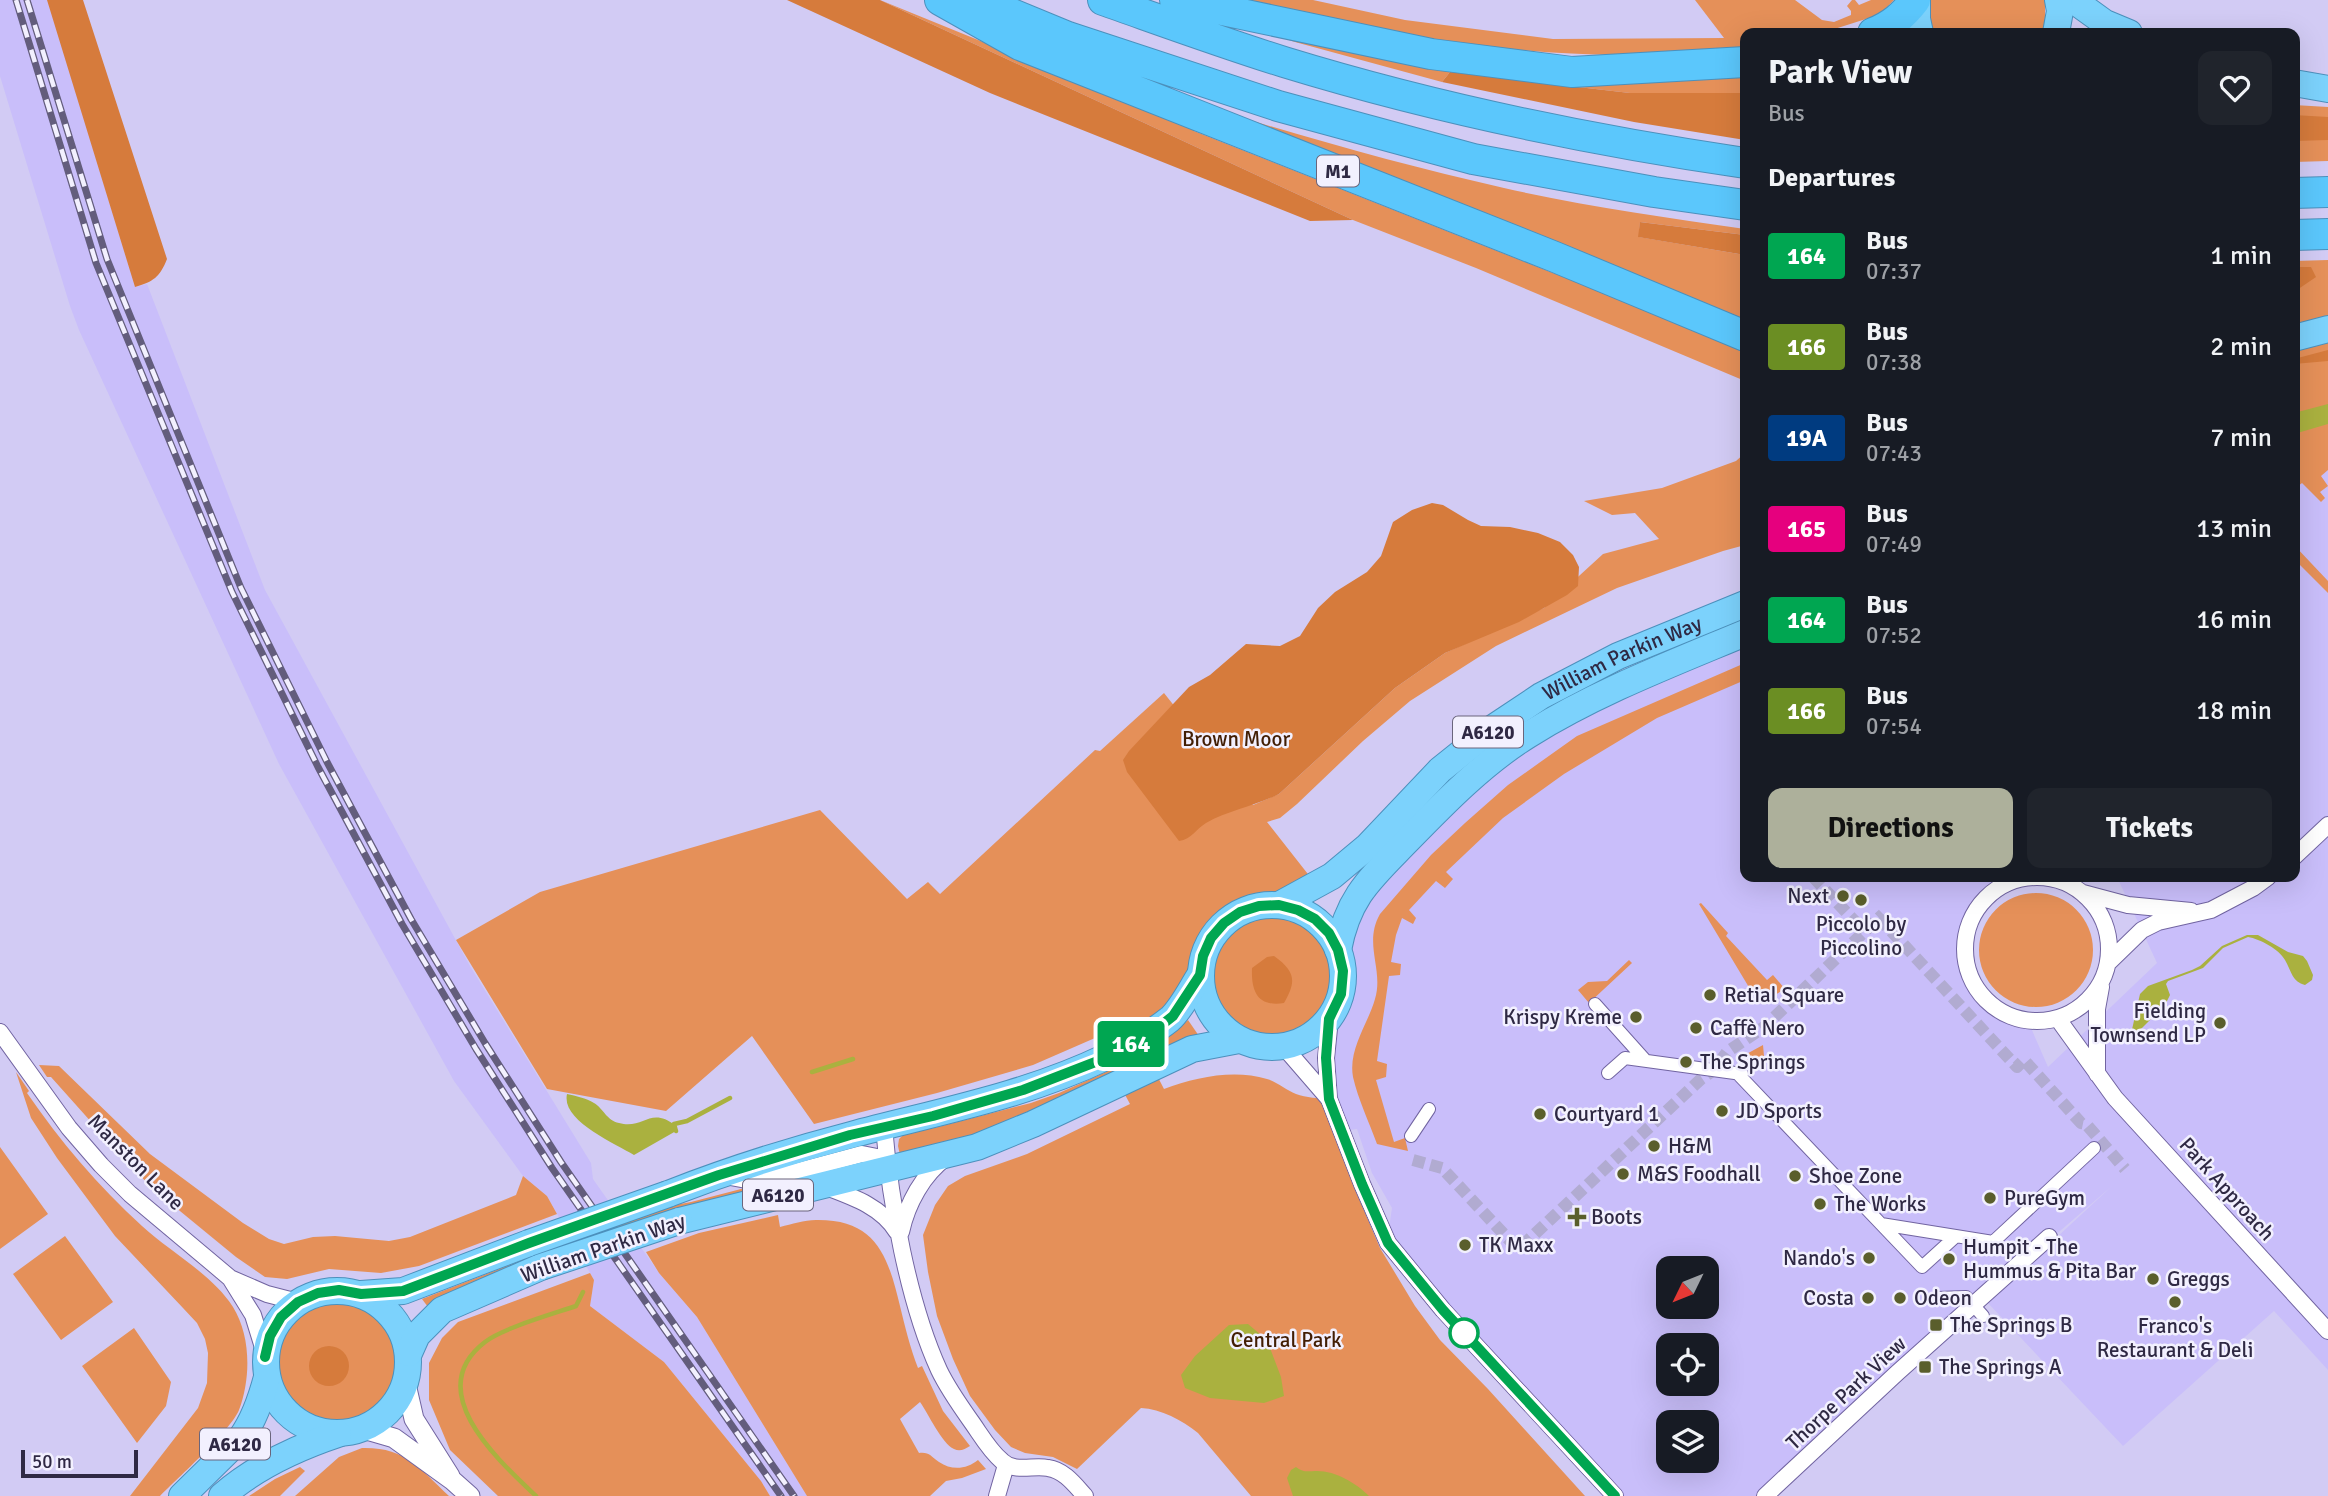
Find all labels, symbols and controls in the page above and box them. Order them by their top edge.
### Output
button: heart [2198,51,2272,125]
text: Park View [1768,52,1912,93]
text: Bus [1768,99,1805,128]
road number: M1 [1317,155,1359,186]
text: Departures [1768,162,1895,194]
text: Bus [1866,225,1908,257]
text: 1 min [2210,240,2272,272]
text: 164 [1787,241,1826,271]
text: 07:37 [1866,257,1922,286]
text: Bus [1866,316,1908,348]
text: 2 min [2210,331,2272,363]
text: 166 [1787,332,1826,362]
text: 07:38 [1866,348,1922,377]
text: Bus [1866,407,1908,439]
text: 7 min [2210,422,2272,454]
text: 19A [1786,423,1827,453]
text: 07:43 [1866,439,1922,468]
text: Bus [1866,498,1908,530]
text: 13 min [2196,513,2272,545]
text: 165 [1787,514,1826,544]
text: 07:49 [1866,530,1922,559]
text: Bus [1866,589,1908,621]
text: 16 min [2196,604,2272,636]
text: 164 [1787,605,1826,635]
street label: William Parkin Way [1538,610,1706,706]
text: 07:52 [1866,621,1922,650]
text: Bus [1866,680,1908,712]
text: 18 min [2196,695,2272,727]
text: 166 [1787,696,1826,726]
text: 07:54 [1866,712,1922,741]
road number: A6120 [1453,716,1523,748]
park label: Brown Moor [1182,726,1290,752]
button: Directions [1768,788,2013,868]
button: Tickets [2027,788,2272,868]
place label: Next [1787,883,1829,909]
marker: Next [1835,888,1851,904]
marker: Piccolo by Piccolino [1853,892,1869,908]
place label: Piccolo by Piccolino [1816,911,1906,961]
place label: Retial Square [1724,982,1844,1008]
marker: Retial Square [1702,987,1718,1003]
place label: Fielding Townsend LP [2091,998,2206,1048]
place label: Krispy Kreme [1503,1004,1622,1030]
marker: Krispy Kreme [1628,1009,1644,1025]
place label: Caffè Nero [1710,1015,1805,1041]
marker: Fielding Townsend LP [2212,1015,2228,1031]
marker: Caffè Nero [1688,1020,1704,1036]
line badge: 164 [1091,1021,1171,1067]
text: 164 [1112,1029,1150,1059]
place label: The Springs [1700,1049,1805,1075]
marker: The Springs [1678,1054,1694,1070]
place label: JD Sports [1736,1098,1822,1124]
place label: Courtyard 1 [1554,1101,1659,1127]
marker: JD Sports [1714,1103,1730,1119]
marker: Courtyard 1 [1532,1106,1548,1122]
street label: Manston Lane [82,1108,190,1216]
street label: Park Approach [2174,1132,2280,1246]
place label: H&M [1668,1133,1712,1159]
marker: H&M [1646,1138,1662,1154]
place label: M&S Foodhall [1637,1161,1761,1187]
place label: Shoe Zone [1809,1163,1902,1189]
marker: M&S Foodhall [1615,1166,1631,1182]
marker: Shoe Zone [1787,1168,1803,1184]
road number: A6120 [743,1180,813,1210]
place label: PureGym [2004,1185,2085,1211]
marker: PureGym [1982,1190,1998,1206]
place label: The Works [1834,1191,1926,1217]
marker: The Works [1812,1196,1828,1212]
place label: Boots [1591,1204,1642,1230]
street label: William Parkin Way [517,1208,689,1288]
marker: Boots [1569,1209,1585,1225]
place label: TK Maxx [1479,1232,1554,1258]
place label: Humpit - The Hummus & Pita Bar [1963,1234,2137,1284]
marker: TK Maxx [1457,1237,1473,1253]
place label: Nando's [1783,1245,1855,1271]
marker: Nando's [1861,1250,1877,1266]
marker: Humpit - The Hummus & Pita Bar [1941,1251,1957,1267]
north arrow [1656,1256,1718,1320]
map controls [1656,1256,1719,1473]
place label: Greggs [2167,1266,2230,1292]
marker: Greggs [2145,1271,2161,1287]
place label: Costa [1803,1285,1854,1311]
place label: Odeon [1914,1285,1972,1311]
marker: Costa [1860,1290,1876,1306]
marker: Odeon [1892,1290,1908,1306]
marker: Franco's Restaurant & Deli [2167,1294,2183,1310]
place label: The Springs B [1950,1312,2073,1338]
place label: Franco's Restaurant & Deli [2097,1313,2253,1363]
marker: The Springs B [1928,1317,1944,1333]
unlabelled marker [1449,1318,1479,1348]
park label: Central Park [1230,1327,1342,1353]
street label: Thorpe Park View [1781,1331,1911,1455]
button: locate [1656,1333,1719,1396]
place label: The Springs A [1939,1354,2062,1380]
marker: The Springs A [1917,1359,1933,1375]
button: layers [1656,1410,1719,1473]
road number: A6120 [200,1428,270,1460]
scale bar [21,1447,138,1479]
text: 50 m [32,1450,72,1474]

